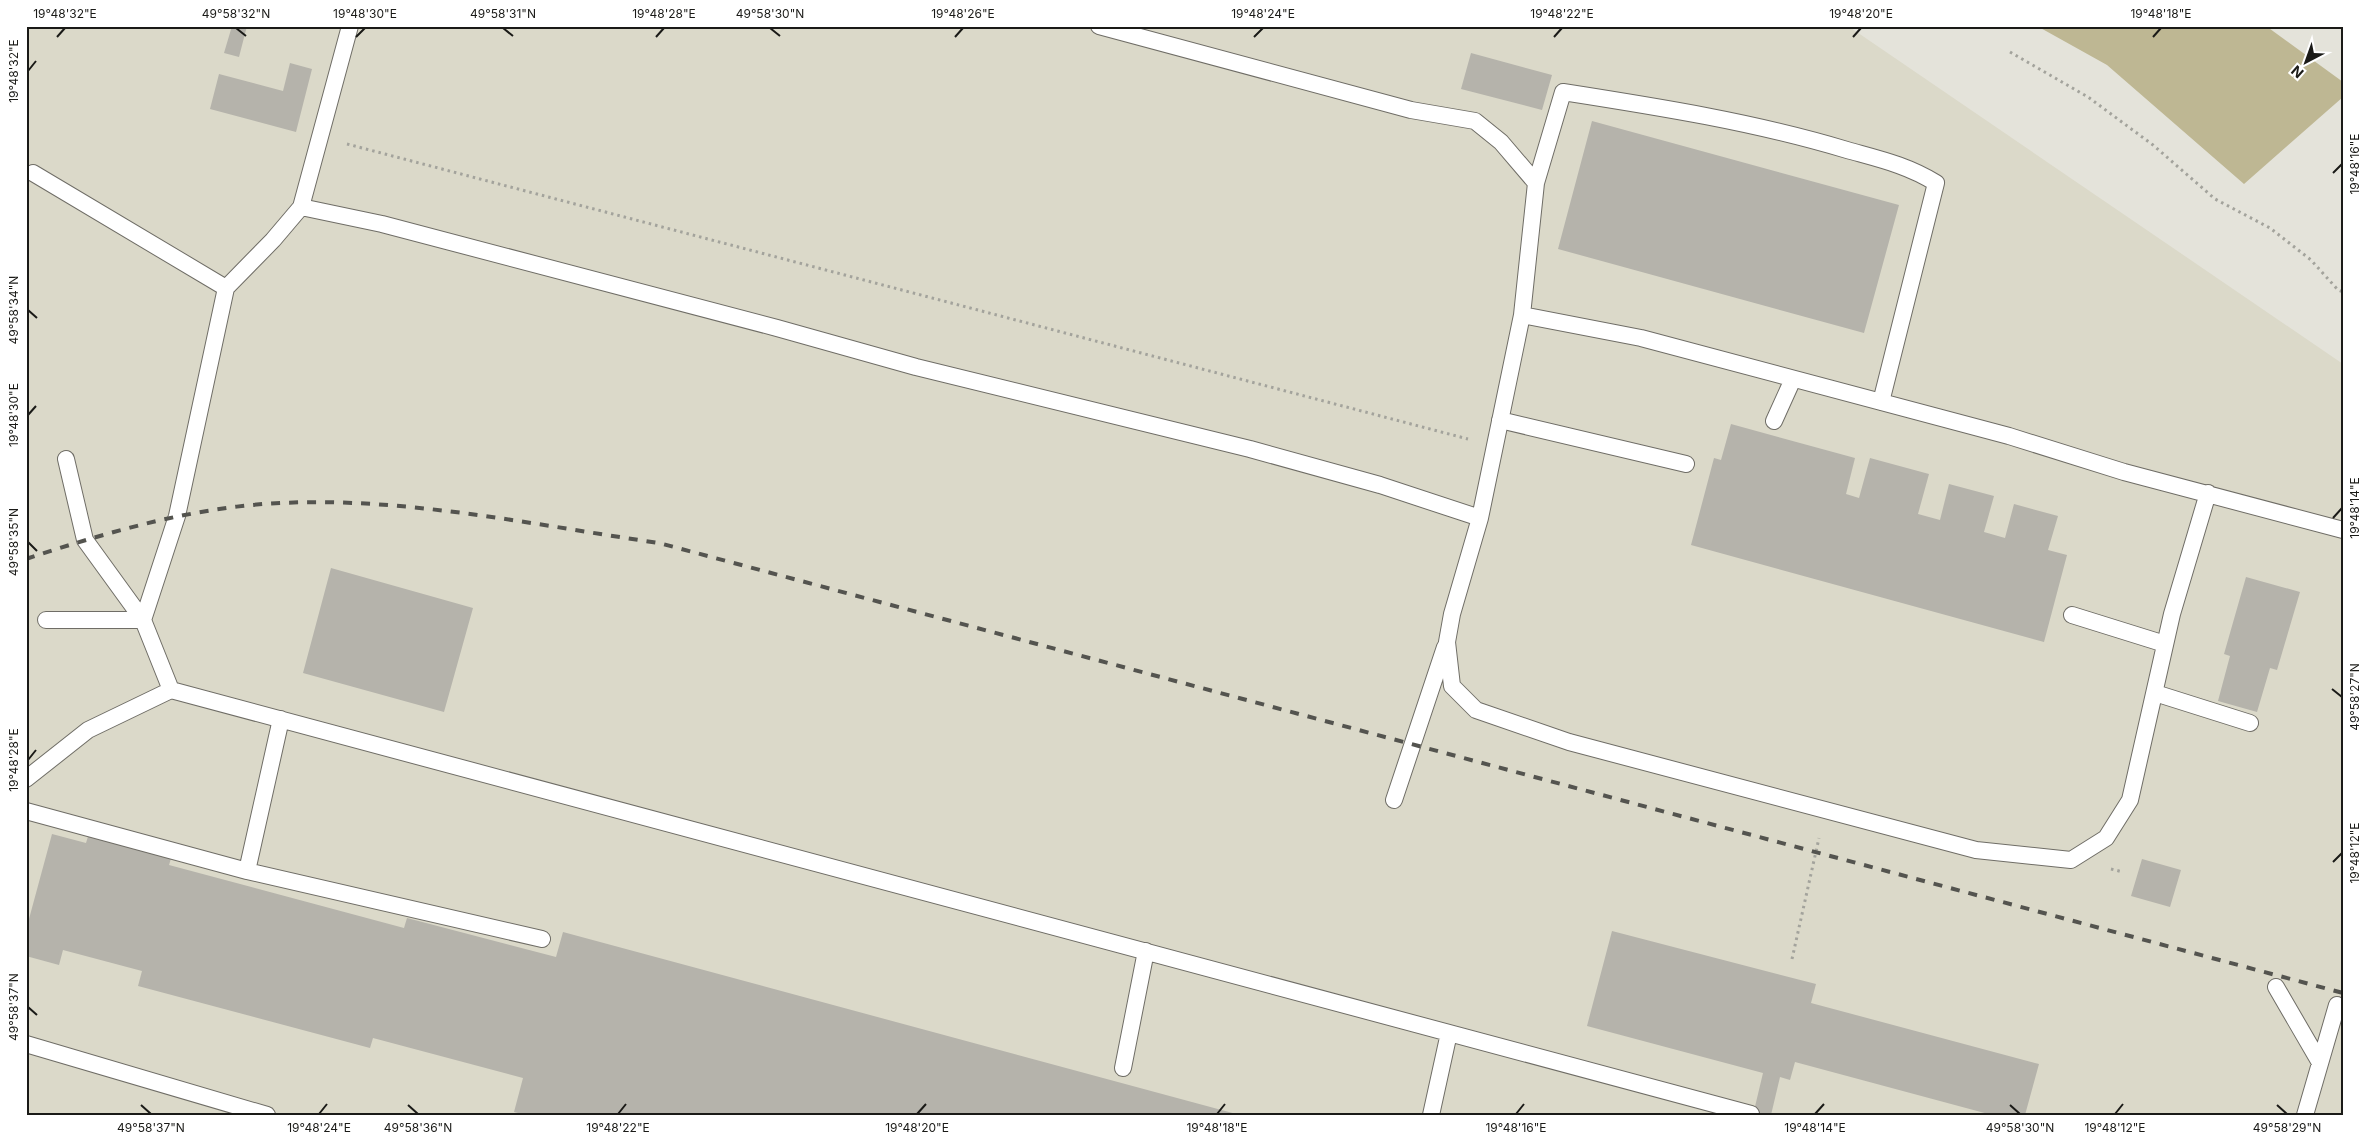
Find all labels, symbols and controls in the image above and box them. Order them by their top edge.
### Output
text: 19°48'32"E [33,6,97,21]
text: 49°58'32"N [202,6,270,21]
text: 19°48'30"E [333,6,397,21]
text: 49°58'31"N [470,6,536,21]
text: 19°48'28"E [632,6,696,21]
text: 49°58'30"N [736,6,804,21]
text: 19°48'26"E [931,6,995,21]
text: 19°48'24"E [1231,6,1295,21]
text: 19°48'22"E [1530,6,1594,21]
text: 19°48'20"E [1829,6,1893,21]
text: 19°48'18"E [2130,6,2192,21]
north arrow [2282,38,2332,88]
text: 19°48'32"E [6,39,21,103]
text: N [2288,62,2307,82]
text: 19°48'16"E [2347,133,2362,195]
text: 49°58'34"N [6,276,21,344]
text: 19°48'30"E [6,383,21,447]
text: 19°48'14"E [2347,477,2362,539]
text: 49°58'35"N [6,508,21,576]
text: 49°58'27"N [2347,663,2362,731]
text: 19°48'28"E [6,728,21,792]
text: 19°48'12"E [2347,822,2362,884]
text: 49°58'37"N [6,973,21,1041]
text: 49°58'37"N [117,1120,185,1135]
text: 19°48'24"E [287,1120,351,1135]
text: 49°58'36"N [384,1120,452,1135]
text: 19°48'22"E [586,1120,650,1135]
text: 19°48'20"E [885,1120,949,1135]
text: 19°48'18"E [1186,1120,1248,1135]
text: 19°48'16"E [1485,1120,1547,1135]
text: 19°48'14"E [1784,1120,1846,1135]
text: 49°58'30"N [1986,1120,2054,1135]
text: 19°48'12"E [2084,1120,2146,1135]
text: 49°58'29"N [2253,1120,2321,1135]

